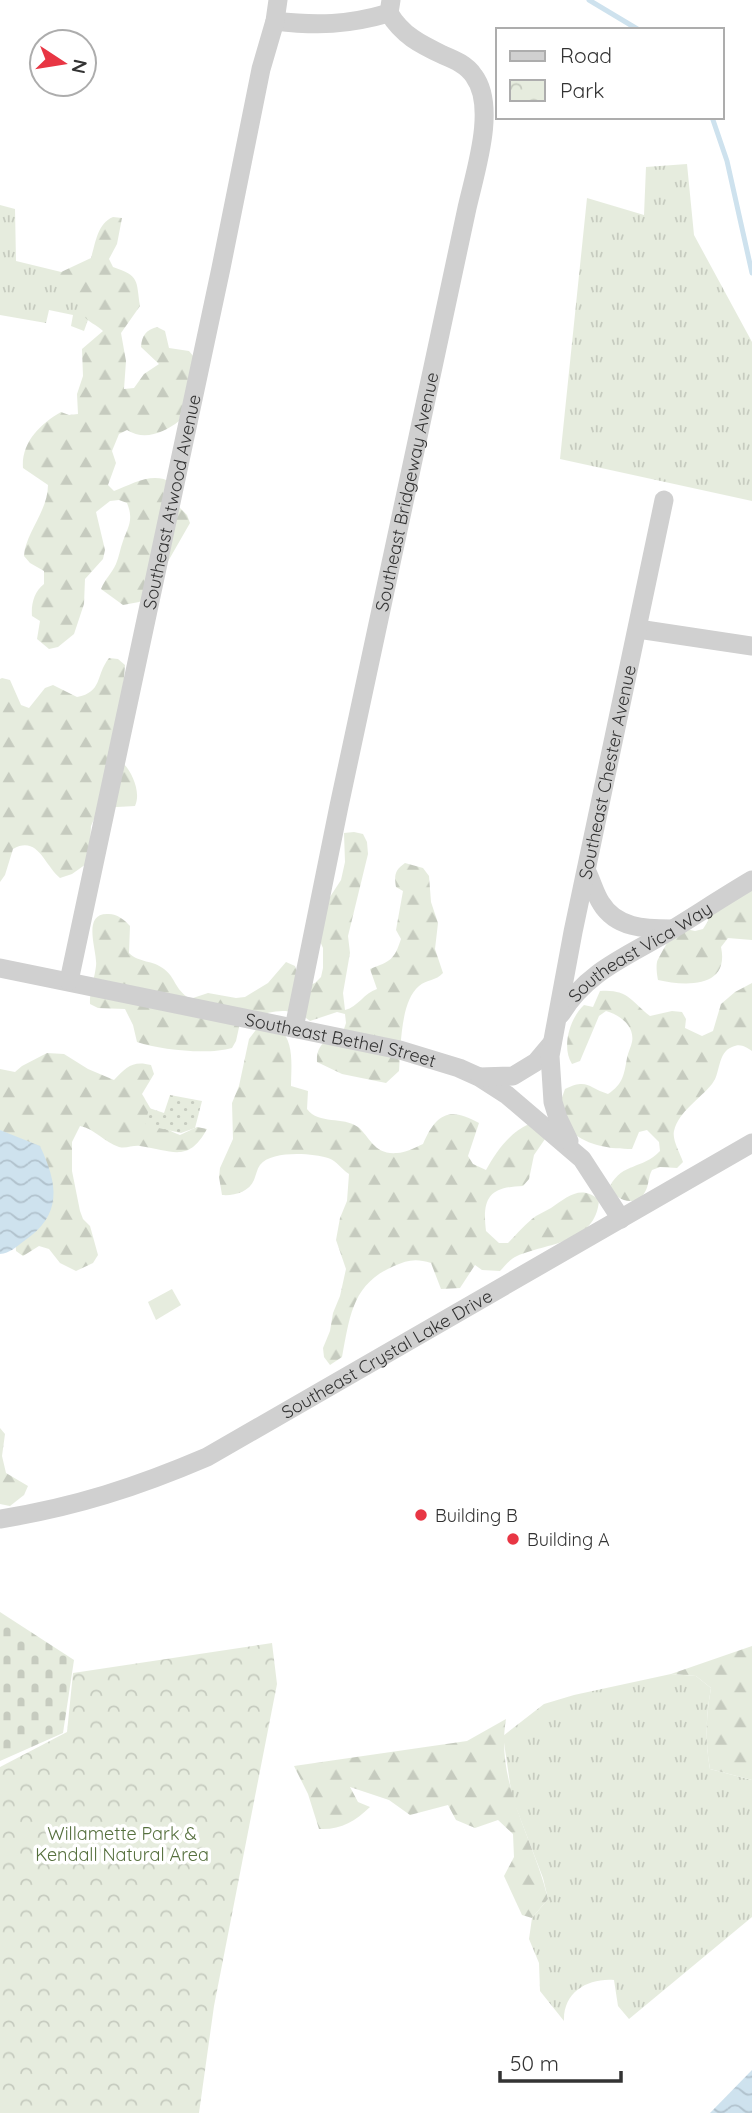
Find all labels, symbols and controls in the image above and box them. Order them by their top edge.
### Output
north arrow [28,28,98,98]
legend [496,28,724,119]
text: Road [560,42,612,68]
text: N [66,57,93,76]
text: Park [560,77,604,103]
street label: Southeast Bridgeway Avenue [370,370,443,613]
street label: Southeast Atwood Avenue [137,392,205,611]
street label: Southeast Chester Avenue [573,663,640,881]
street label: Southeast Vica Way [563,896,716,1006]
street label: Southeast Bethel Street [243,1007,439,1072]
street label: Southeast Crystal Lake Drive [277,1284,496,1423]
place label: Building B [435,1504,518,1527]
marker: Building B [413,1507,429,1523]
place label: Building A [527,1528,610,1551]
marker: Building A [505,1531,521,1547]
park label: Willamette Park & Kendall Natural Area [35,1822,209,1866]
scale bar [500,2039,621,2084]
text: 50 m [510,2050,559,2076]

